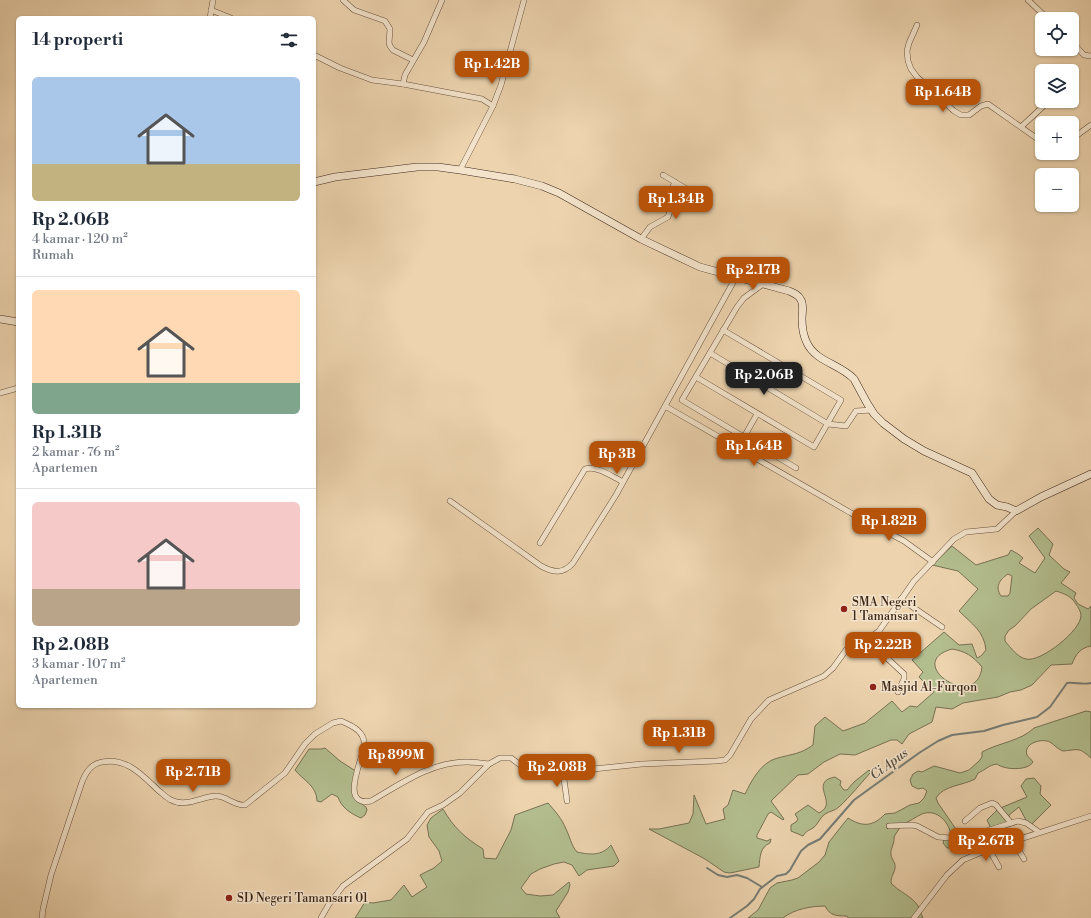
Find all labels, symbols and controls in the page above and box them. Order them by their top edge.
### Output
map controls [1035,12,1079,212]
button: locate [1035,12,1079,56]
text: 14 properti [32,29,123,51]
icon: filters [278,29,300,51]
pin: Rp 1.42B [451,51,533,85]
text: Rp 1.42B [464,56,520,72]
button: layers [1035,64,1079,108]
pin: Rp 1.64B [902,79,984,113]
text: Rp 1.64B [915,84,971,100]
icon: home [130,103,202,175]
button: + [1035,116,1079,160]
button: − [1035,168,1079,212]
pin: Rp 1.34B [635,186,717,220]
text: Rp 1.34B [648,191,704,207]
text: Rp 2.06B [32,209,109,231]
text: 4 kamar · 120 m² [32,231,128,247]
text: Rumah [32,247,74,263]
pin: Rp 2.17B [712,257,794,291]
text: Rp 2.17B [726,262,780,278]
icon: home [130,316,202,388]
pin: Rp 2.06B [723,362,805,396]
text: Rp 2.06B [734,367,794,383]
text: Rp 1.31B [32,422,102,444]
pin: Rp 1.64B [713,433,795,467]
text: Rp 1.64B [726,438,782,454]
pin: Rp 3B [589,441,645,475]
text: 2 kamar · 76 m² [32,444,120,460]
text: Rp 3B [598,446,636,462]
text: Apartemen [32,460,98,476]
pin: Rp 1.82B [848,508,930,542]
text: Rp 1.82B [861,513,917,529]
icon: home [130,528,202,600]
place label: SMA Negeri 1 Tamansari [852,595,918,624]
marker: SMA Negeri 1 Tamansari [839,604,849,614]
pin: Rp 2.22B [842,632,924,666]
text: Rp 2.08B [32,634,109,656]
text: Rp 2.22B [854,637,912,653]
text: 3 kamar · 107 m² [32,656,126,672]
text: Apartemen [32,672,98,688]
place label: Masjid Al-Furqon [881,680,977,695]
marker: Masjid Al-Furqon [868,682,878,692]
pin: Rp 1.31B [638,720,720,754]
text: Rp 1.31B [652,725,706,741]
pin: Rp 899M [359,742,433,776]
water label: Ci Apus [867,745,911,783]
text: Rp 899M [368,747,424,763]
pin: Rp 2.08B [516,754,598,788]
pin: Rp 2.71B [152,759,234,793]
text: Rp 2.08B [527,759,587,775]
text: Rp 2.71B [165,764,221,780]
pin: Rp 2.67B [945,828,1027,862]
text: Rp 2.67B [958,833,1014,849]
place label: SD Negeri Tamansari 01 [237,891,369,906]
marker: SD Negeri Tamansari 01 [224,893,234,903]

